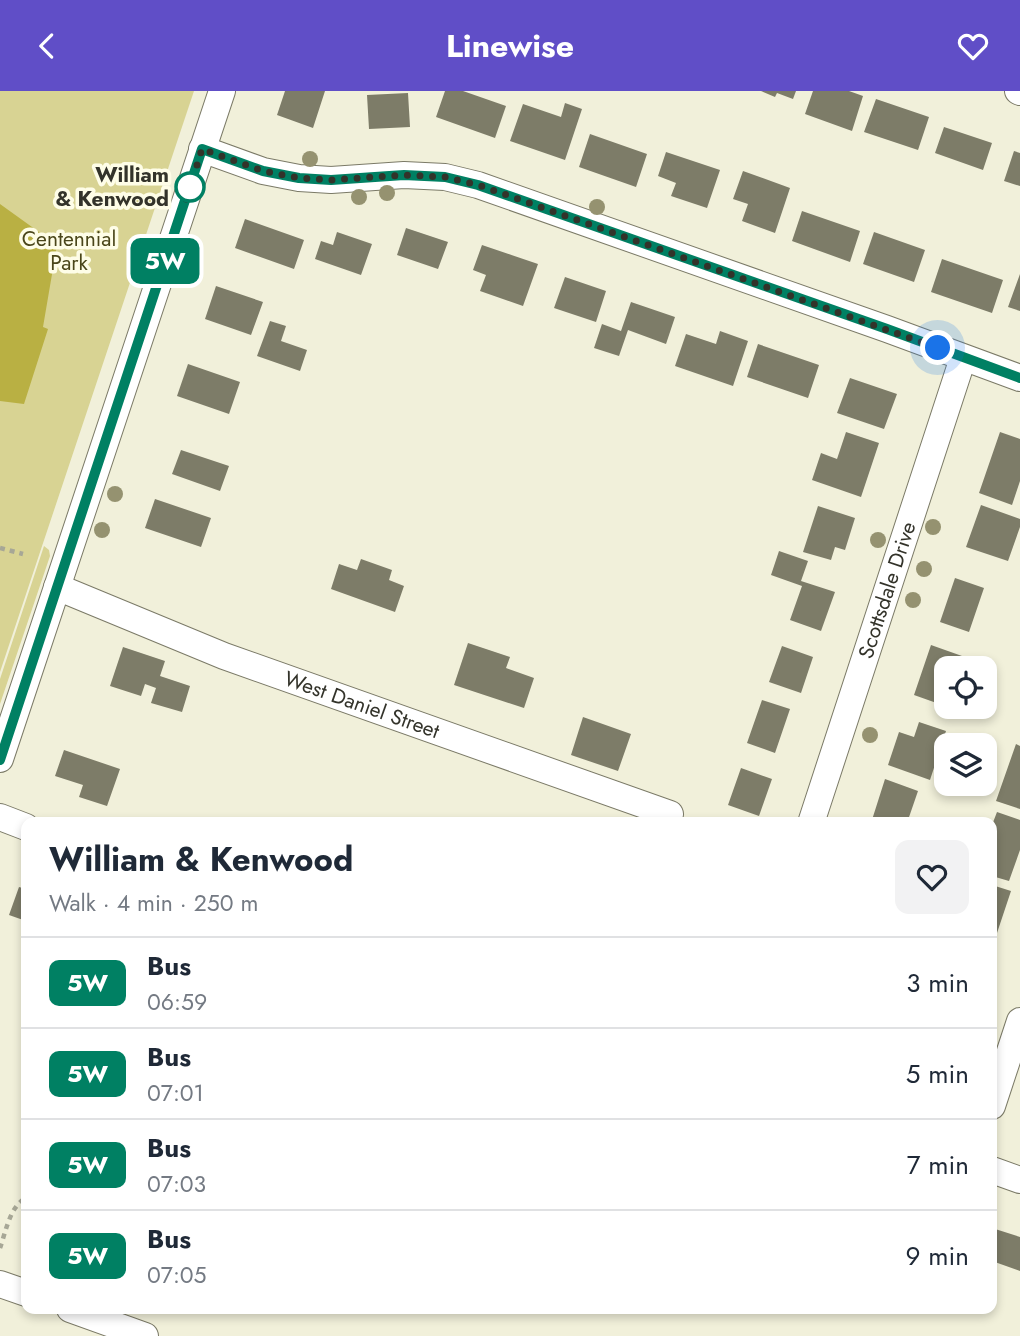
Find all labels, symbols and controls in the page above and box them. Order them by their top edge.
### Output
text: Linewise [446,23,574,69]
icon: back [28,27,66,65]
icon: heart [954,27,992,65]
place label: William & Kenwood [55,160,169,214]
marker: William & Kenwood [175,172,205,202]
park label: Centennial Park [22,224,116,278]
line badge: 5W [134,238,196,284]
text: 5W [144,243,186,278]
your location [920,330,955,365]
street label: Scottsdale Drive [851,518,924,662]
map controls [934,656,997,796]
button: locate [934,656,997,719]
street label: West Daniel Street [280,664,444,746]
button: layers [934,733,997,796]
text: William & Kenwood [49,836,353,883]
button: heart [895,840,969,914]
text: Walk · 4 min · 250 m [49,886,258,920]
text: Bus [147,947,191,985]
text: 3 min [906,964,969,1002]
text: 5W [67,965,108,1000]
text: 06:59 [147,985,207,1019]
text: Bus [147,1038,191,1076]
text: 5 min [906,1055,969,1093]
text: 5W [67,1056,108,1091]
text: 07:01 [147,1076,204,1110]
text: Bus [147,1129,191,1167]
text: 7 min [907,1146,969,1184]
text: 5W [67,1147,108,1182]
text: 07:03 [147,1167,206,1201]
text: Bus [147,1220,191,1258]
text: 9 min [906,1237,969,1275]
text: 5W [67,1238,108,1273]
text: 07:05 [147,1258,207,1292]

